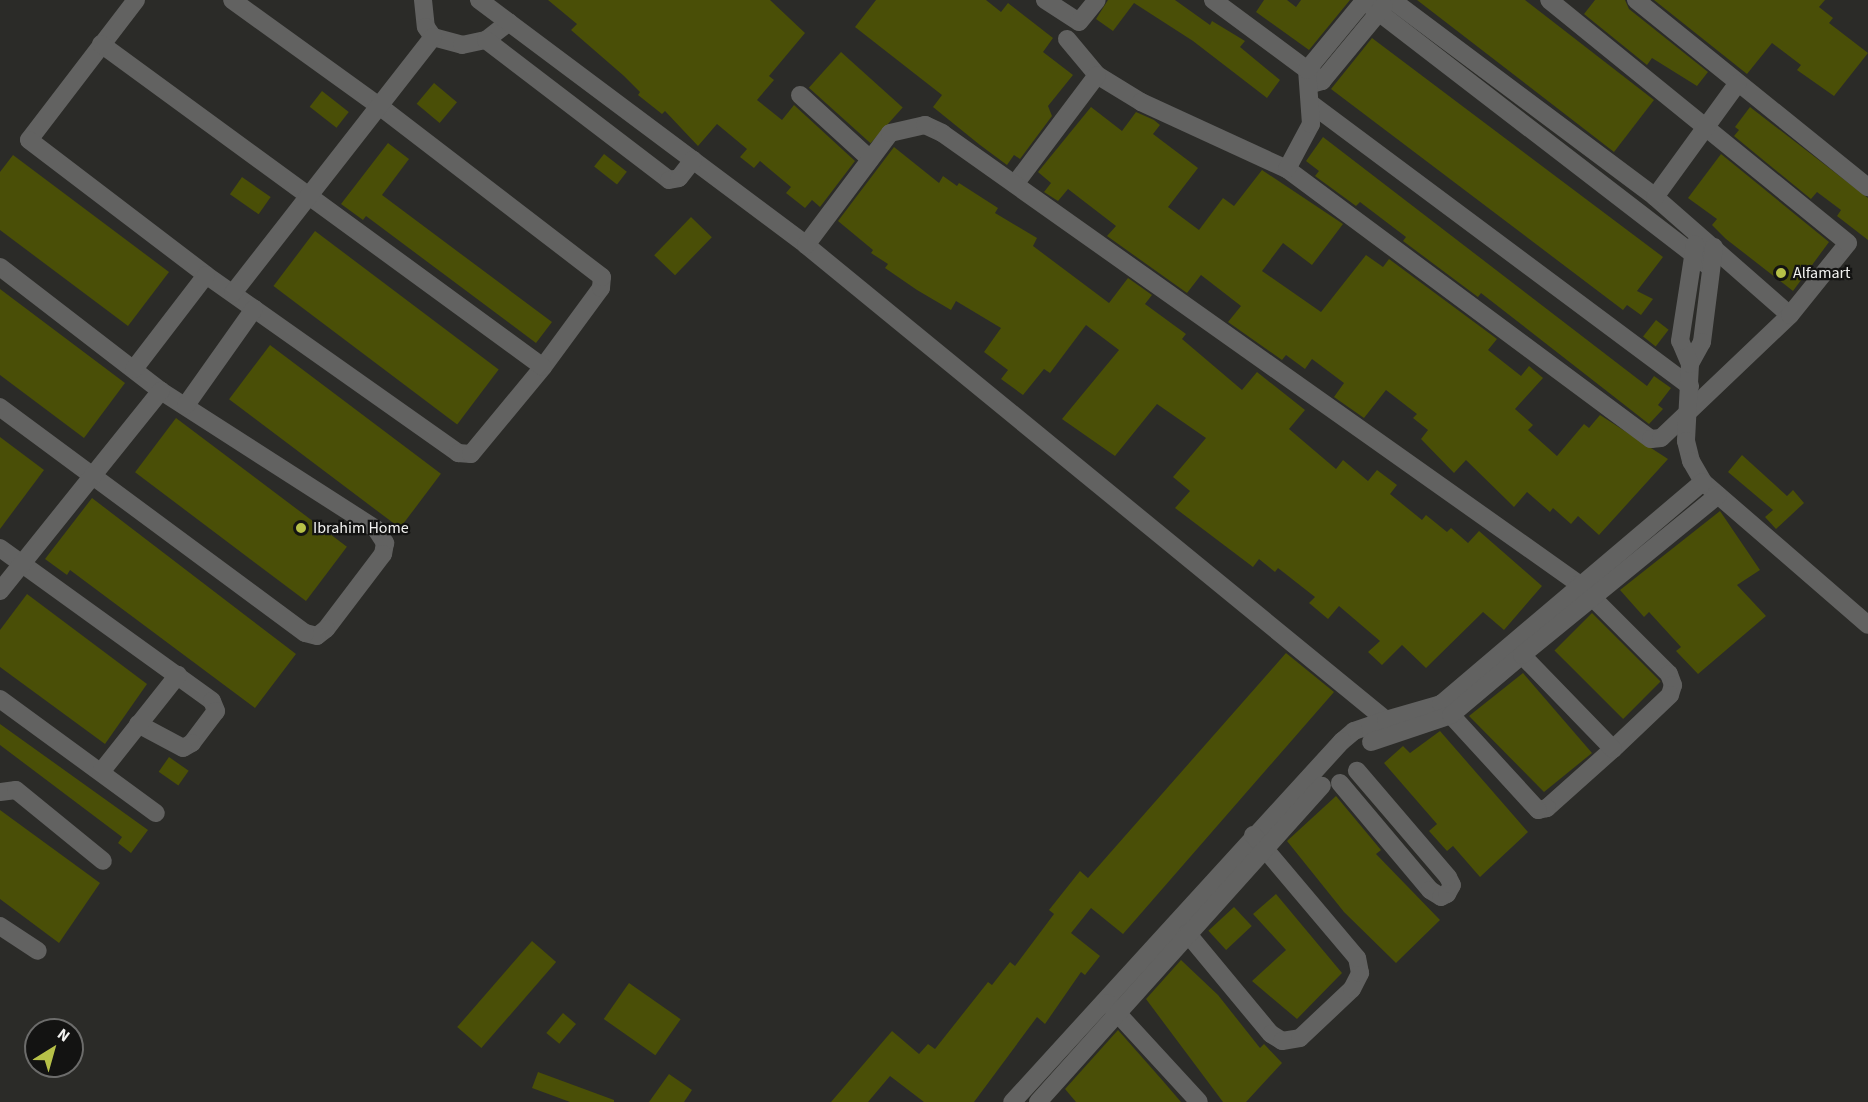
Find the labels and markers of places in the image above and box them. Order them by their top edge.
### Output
place label: Alfamart [1793,263,1850,283]
marker: Alfamart [1774,266,1788,280]
place label: Ibrahim Home [313,518,409,538]
marker: Ibrahim Home [294,521,308,535]

